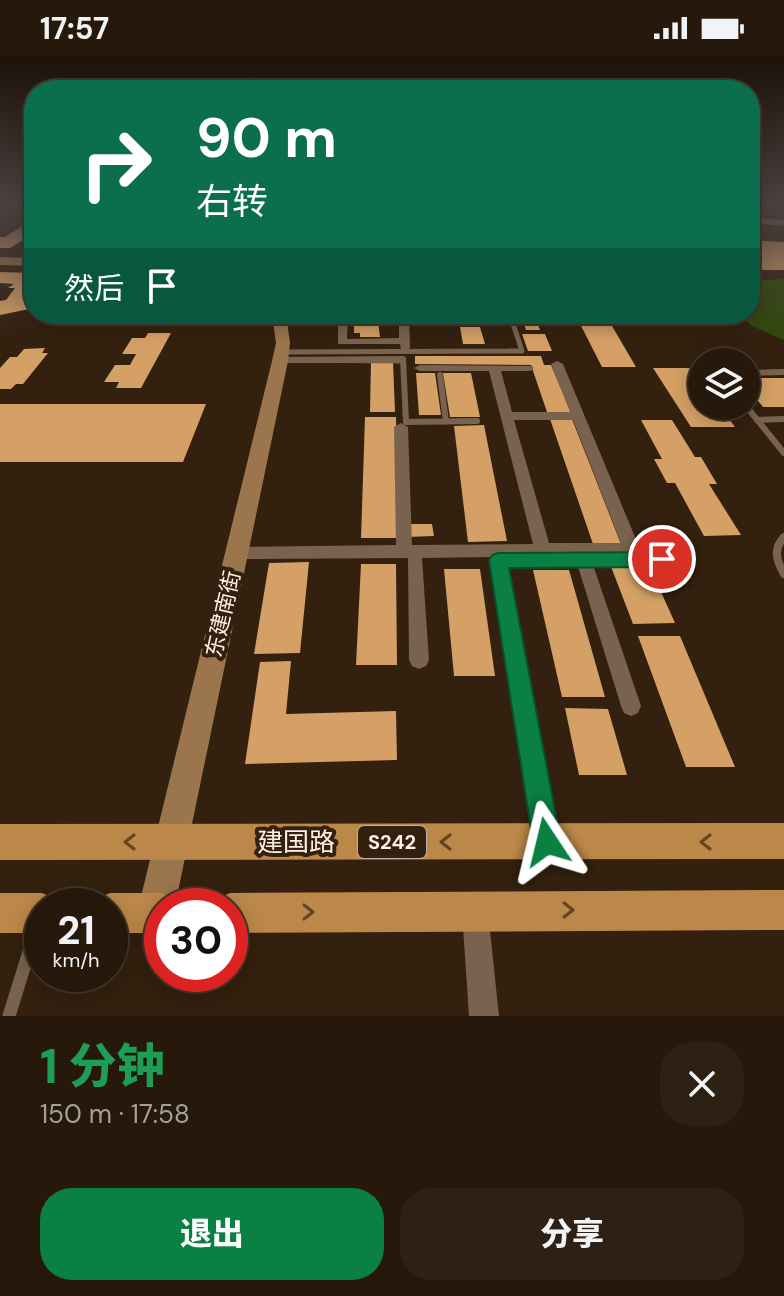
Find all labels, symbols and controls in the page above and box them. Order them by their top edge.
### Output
text: 17:57 [40,9,109,48]
text: 90 m [196,101,337,174]
icon: right [64,112,168,216]
text: 右转 [196,178,268,225]
icon: arrive [140,264,184,308]
text: 然后 [64,269,124,308]
map controls [688,348,760,420]
button: layers [688,348,760,420]
pin [628,525,696,593]
icon: arrive [640,537,684,581]
street label: 东建南街 [199,568,247,660]
position arrow [505,800,589,884]
street label: 建国路 [257,825,335,859]
road number: S242 [358,826,426,858]
one-way arrow [123,833,136,851]
one-way arrow [439,833,452,851]
one-way arrow [699,833,712,851]
speed limit sign: 30 [144,888,248,992]
one-way arrow [562,902,575,919]
one-way arrow [302,903,315,921]
text: 21 [57,904,95,956]
text: km/h [52,947,100,973]
text: 1 分钟 [40,1035,165,1098]
button: close [660,1042,744,1126]
text: 150 m · 17:58 [40,1097,190,1131]
button: 退出 [40,1188,384,1280]
button: 分享 [400,1188,744,1280]

